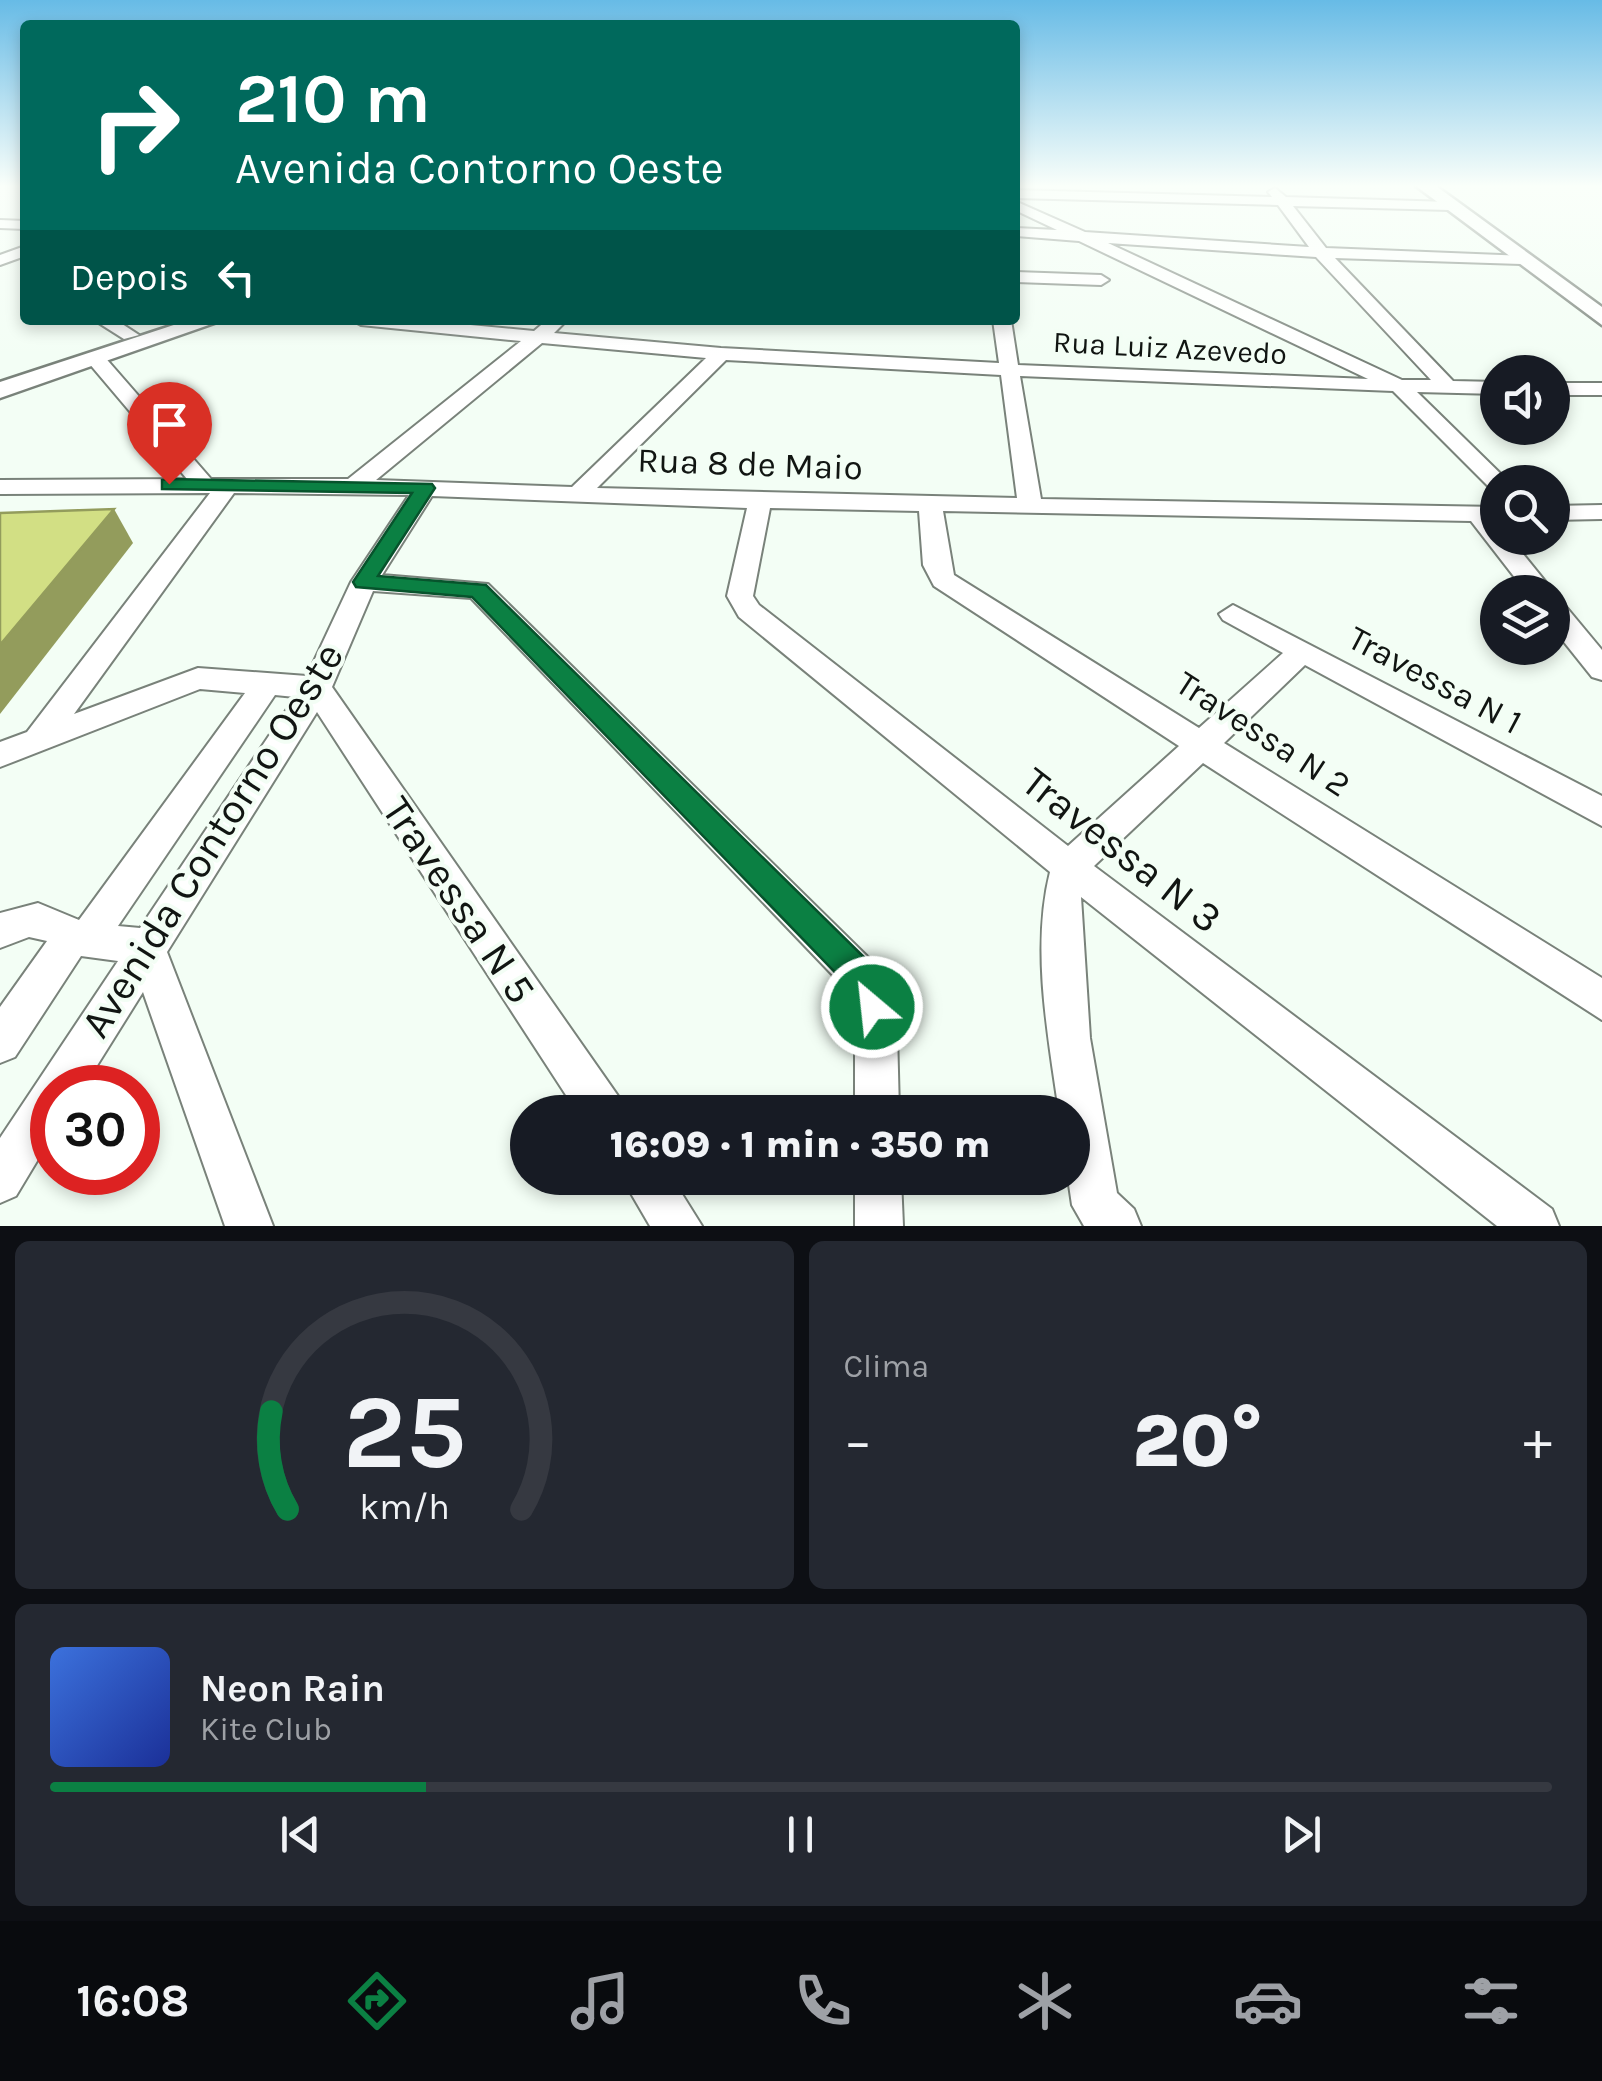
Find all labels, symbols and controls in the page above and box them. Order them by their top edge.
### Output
text: 210 m [235,58,431,140]
icon: right [70,60,200,190]
text: Avenida Contorno Oeste [235,142,724,194]
icon: left [209,250,264,305]
text: Depois [70,255,189,300]
street label: Rua Luiz Azevedo [1052,324,1288,372]
map controls [1480,355,1570,665]
button: sound [1480,355,1570,445]
pin [127,382,212,485]
icon: arrive [142,397,197,452]
street label: Rua 8 de Maio [637,440,863,488]
button: search [1480,465,1570,555]
button: layers [1480,575,1570,665]
street label: Travessa N 1 [1341,617,1529,743]
street label: Avenida Contorno Oeste [70,633,354,1047]
street label: Travessa N 2 [1168,663,1358,805]
street label: Travessa N 3 [1012,757,1232,943]
street label: Travessa N 5 [372,787,546,1013]
position arrow [820,955,924,1059]
speed limit sign: 30 [30,1065,160,1195]
text: 16:09 · 1 min · 350 m [610,1122,990,1167]
text: Clima [844,1348,929,1385]
text: 25 [343,1372,466,1493]
text: 20° [1132,1397,1263,1485]
text: − [844,1409,872,1473]
text: + [1523,1409,1552,1473]
text: km/h [359,1486,450,1528]
text: Neon Rain [200,1666,385,1711]
text: Kite Club [200,1711,332,1748]
icon: previous [273,1807,328,1862]
icon: pause [773,1807,828,1862]
icon: next [1274,1807,1329,1862]
icon: directions [342,1966,412,2036]
icon: music [565,1966,635,2036]
icon: phone [788,1966,858,2036]
icon: climate [1010,1966,1080,2036]
icon: car [1233,1966,1303,2036]
icon: filters [1456,1966,1526,2036]
text: 16:08 [76,1975,189,2027]

